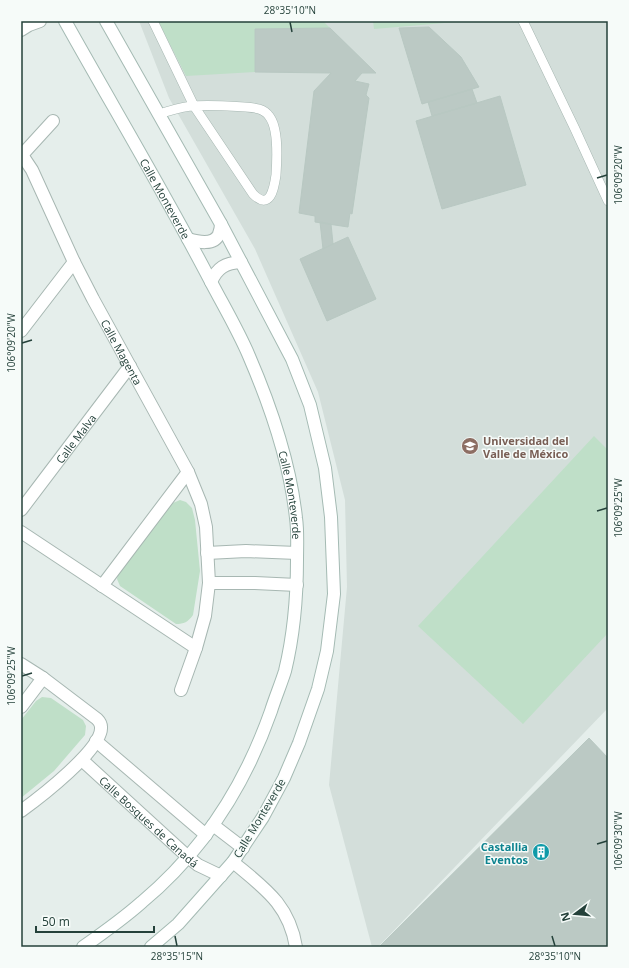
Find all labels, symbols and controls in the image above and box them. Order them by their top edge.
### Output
text: 28°35'10"N [264,3,316,17]
text: 106°09'20"W [611,144,625,205]
street label: Calle Monteverde [137,155,194,241]
text: 106°09'20"W [4,312,18,373]
street label: Calle Magenta [98,316,146,387]
street label: Calle Malva [52,411,99,466]
place label: Universidad del Valle de México [483,433,569,461]
school or university icon: Universidad del Valle de México [460,436,480,456]
street label: Calle Monteverde [276,449,305,540]
text: 106°09'25"W [611,477,625,538]
text: 106°09'25"W [4,645,18,706]
street label: Calle Bosques de Canadá [96,772,202,870]
street label: Calle Monteverde [229,776,289,860]
text: 106°09'30"W [611,810,625,871]
place label: Castallia Eventos [481,839,529,867]
building icon: Castallia Eventos [531,842,551,862]
north arrow [555,894,595,934]
scale bar [36,908,154,934]
text: N [556,911,573,923]
text: 50 m [42,913,70,930]
text: 28°35'15"N [151,949,203,963]
text: 28°35'10"N [529,949,581,963]

